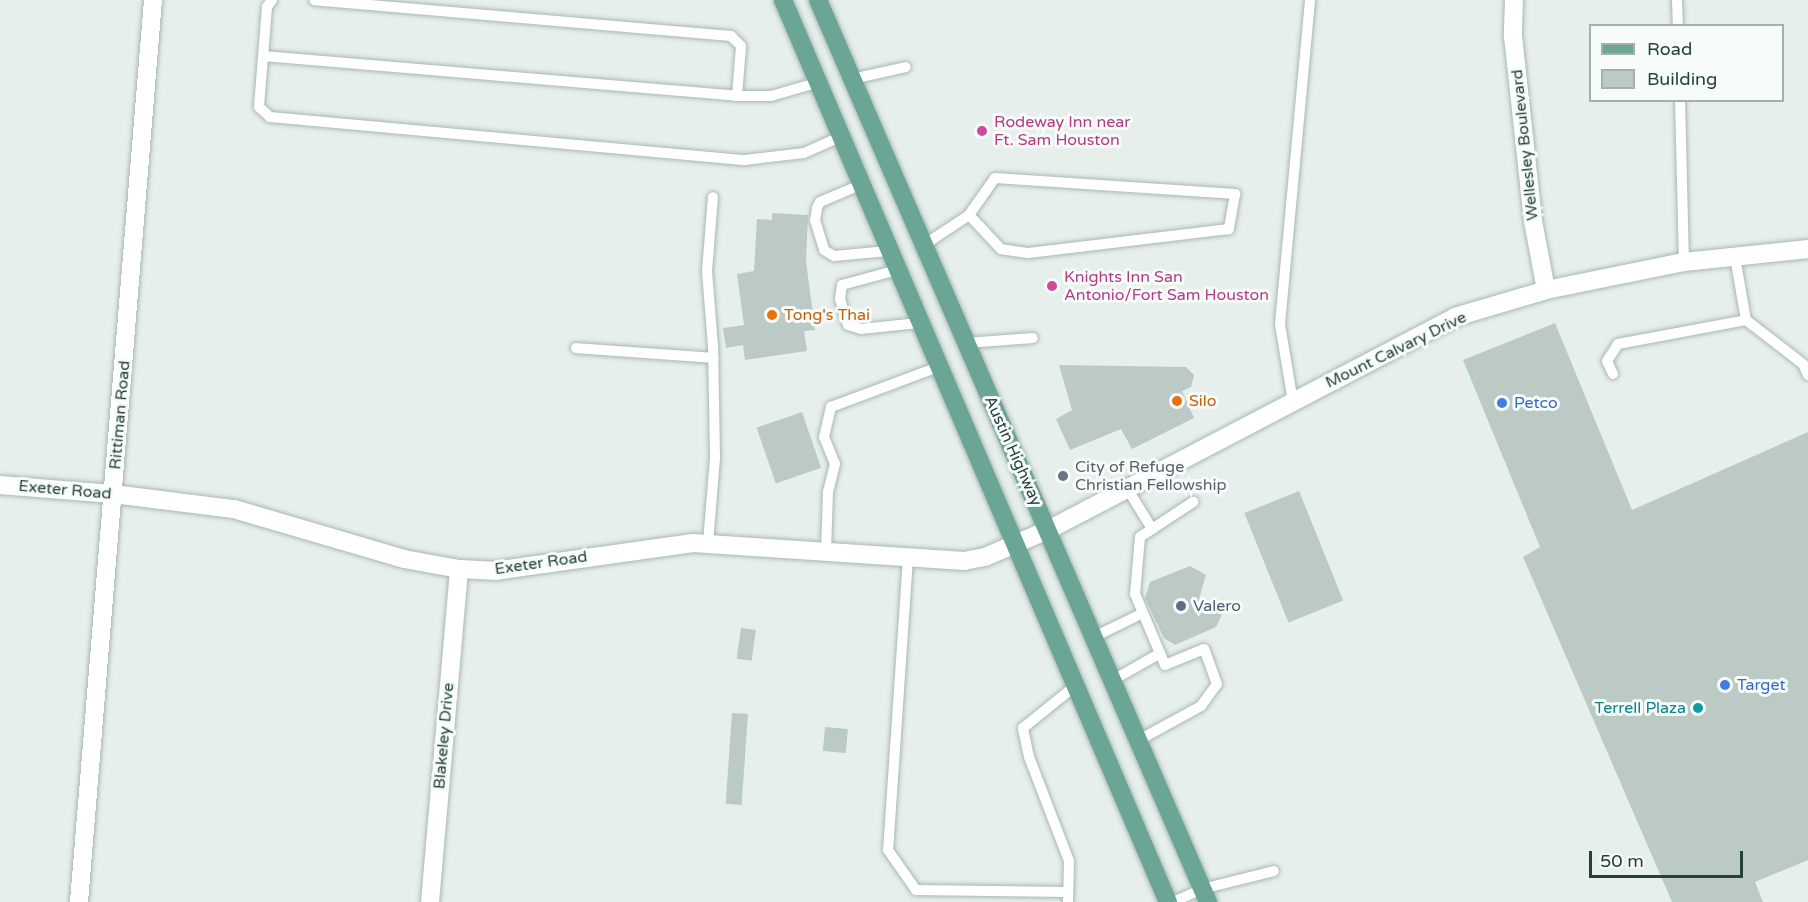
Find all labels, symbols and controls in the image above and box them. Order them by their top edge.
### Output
legend [1589,24,1784,102]
text: Road [1647,38,1692,60]
text: Building [1647,68,1717,90]
street label: Wellesley Boulevard [1508,69,1542,221]
place label: Rodeway Inn near Ft. Sam Houston [994,112,1130,150]
marker: Rodeway Inn near Ft. Sam Houston [975,124,989,138]
place label: Knights Inn San Antonio/Fort Sam Houston [1064,267,1269,305]
marker: Knights Inn San Antonio/Fort Sam Houston [1045,279,1059,293]
place label: Tong's Thai [784,305,870,325]
marker: Tong's Thai [765,308,779,322]
street label: Mount Calvary Drive [1322,308,1470,392]
street label: Rittiman Road [106,360,134,470]
place label: Silo [1189,391,1216,411]
street label: Austin Highway [980,393,1046,509]
place label: Petco [1514,393,1558,413]
marker: Silo [1170,394,1184,408]
marker: Petco [1495,396,1509,410]
place label: City of Refuge Christian Fellowship [1075,457,1226,495]
marker: City of Refuge Christian Fellowship [1056,469,1070,483]
street label: Exeter Road [18,476,112,504]
street label: Exeter Road [493,547,589,579]
place label: Valero [1193,596,1241,616]
marker: Valero [1174,599,1188,613]
place label: Target [1737,675,1786,695]
marker: Target [1718,678,1732,692]
street label: Blakeley Drive [430,682,458,790]
place label: Terrell Plaza [1594,698,1686,718]
marker: Terrell Plaza [1691,701,1705,715]
scale bar [1592,839,1746,877]
text: 50 m [1600,850,1644,872]

